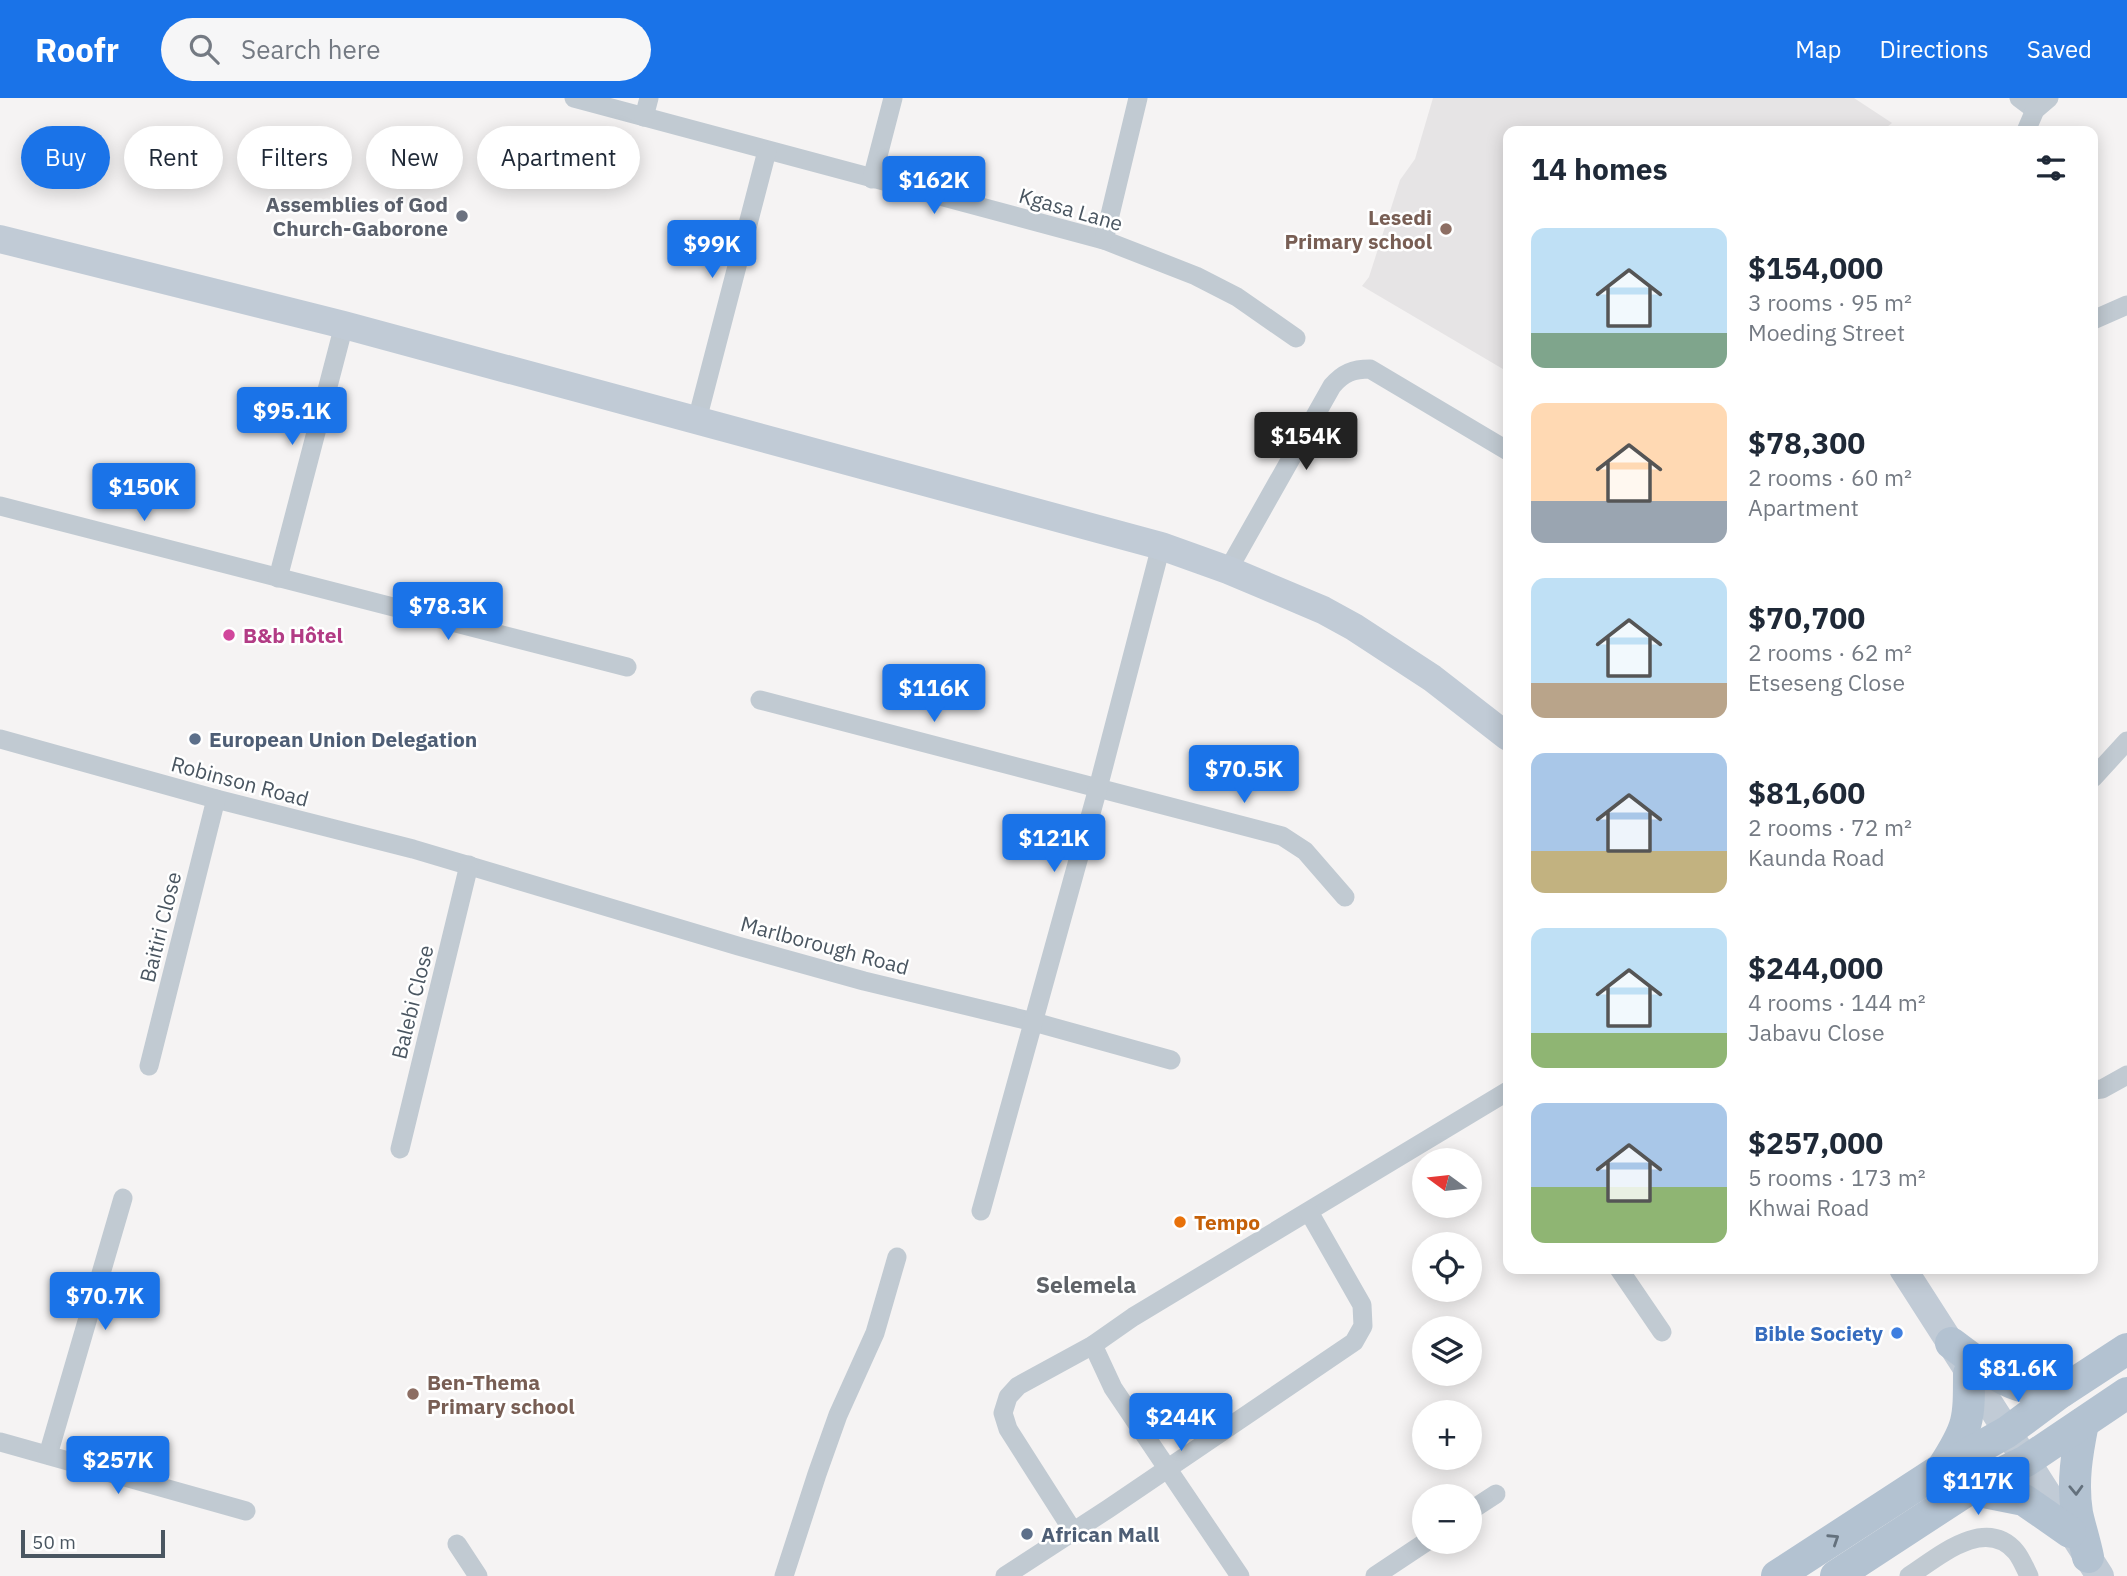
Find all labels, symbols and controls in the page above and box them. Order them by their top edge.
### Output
search box [161,18,651,81]
text: Roofr [35,28,119,71]
icon: search [185,30,223,68]
text: Search here [241,32,380,66]
text: Map [1795,33,1841,65]
text: Directions [1879,33,1989,65]
text: Saved [2027,33,2092,65]
chip: Buy [21,126,110,189]
chip: Rent [124,126,223,189]
chip: Filters [237,126,352,189]
chip: New [366,126,463,189]
chip: Apartment [477,126,640,189]
text: 14 homes [1531,149,1668,188]
icon: filters [2032,149,2070,187]
pin: $162K [885,156,983,216]
text: $162K [898,164,970,194]
street label: Kgasa Lane [1016,181,1126,237]
place label: Assemblies of God Church-Gaborone [266,190,448,242]
place label: Lesedi Primary school [1284,203,1432,255]
marker: Assemblies of God Church-Gaborone [454,208,470,224]
pin: $99K [671,220,753,280]
marker: Lesedi Primary school [1438,221,1454,237]
text: $99K [683,228,741,258]
text: $154,000 [1748,248,1883,287]
icon: home [1587,256,1671,340]
text: 3 rooms · 95 m² [1748,287,1912,317]
text: Moeding Street [1748,317,1905,347]
pin: $95.1K [235,388,349,447]
text: $95.1K [253,395,331,425]
pin: $154K [1257,412,1355,472]
text: $154K [1270,420,1342,450]
text: $78,300 [1748,423,1865,462]
icon: home [1587,431,1671,515]
text: 2 rooms · 60 m² [1748,462,1912,492]
pin: $150K [95,464,193,523]
text: $150K [108,471,180,501]
text: Apartment [1748,492,1859,522]
pin: $78.3K [391,582,505,642]
text: $78.3K [409,590,487,620]
text: $70,700 [1748,598,1865,637]
icon: home [1587,606,1671,690]
place label: B&b Hôtel [243,621,343,649]
marker: B&b Hôtel [221,627,237,643]
text: 2 rooms · 62 m² [1748,637,1912,667]
pin: $116K [885,664,983,724]
text: Etseseng Close [1748,667,1905,697]
text: $116K [898,672,970,702]
place label: European Union Delegation [209,725,477,753]
marker: European Union Delegation [187,731,203,747]
pin: $70.5K [1187,746,1301,805]
street label: Robinson Road [168,749,312,813]
text: $70.5K [1205,753,1283,783]
text: $81,600 [1748,773,1865,812]
icon: home [1587,781,1671,865]
text: 2 rooms · 72 m² [1748,812,1912,842]
pin: $121K [1005,814,1103,874]
text: $121K [1018,822,1090,852]
text: Kaunda Road [1748,842,1885,872]
street label: Baitiri Close [133,869,187,985]
street label: Marlborough Road [738,909,912,981]
street label: Balebi Close [384,942,440,1062]
text: $244,000 [1748,948,1883,987]
icon: home [1587,956,1671,1040]
text: 4 rooms · 144 m² [1748,987,1926,1017]
text: Jabavu Close [1748,1017,1885,1047]
text: $257,000 [1748,1123,1883,1162]
icon: home [1587,1131,1671,1215]
north arrow [1412,1148,1482,1218]
map controls [1412,1148,1482,1554]
text: 5 rooms · 173 m² [1748,1162,1926,1192]
text: Khwai Road [1748,1192,1869,1222]
place label: Tempo [1194,1208,1260,1236]
marker: Tempo [1172,1214,1188,1230]
button: locate [1412,1232,1482,1302]
district label: Selemela [1036,1269,1136,1299]
pin: $70.7K [48,1272,162,1332]
text: $70.7K [66,1280,144,1310]
button: layers [1412,1316,1482,1386]
place label: Bible Society [1754,1319,1884,1347]
marker: Bible Society [1889,1325,1905,1341]
pin: $81.6K [1961,1344,2075,1404]
text: $81.6K [1979,1352,2057,1382]
place label: Ben-Thema Primary school [427,1368,575,1420]
marker: Ben-Thema Primary school [405,1386,421,1402]
pin: $244K [1132,1394,1230,1453]
button: + [1412,1400,1482,1470]
text: $244K [1145,1401,1217,1431]
pin: $257K [69,1436,167,1496]
text: $257K [82,1444,154,1474]
pin: $117K [1929,1458,2027,1517]
text: $117K [1942,1465,2014,1495]
button: − [1412,1484,1482,1554]
one-way arrow [2068,1485,2083,1496]
place label: African Mall [1041,1520,1159,1548]
marker: African Mall [1019,1526,1035,1542]
scale bar [21,1527,164,1559]
text: 50 m [32,1530,76,1554]
one-way arrow [1826,1534,1839,1547]

